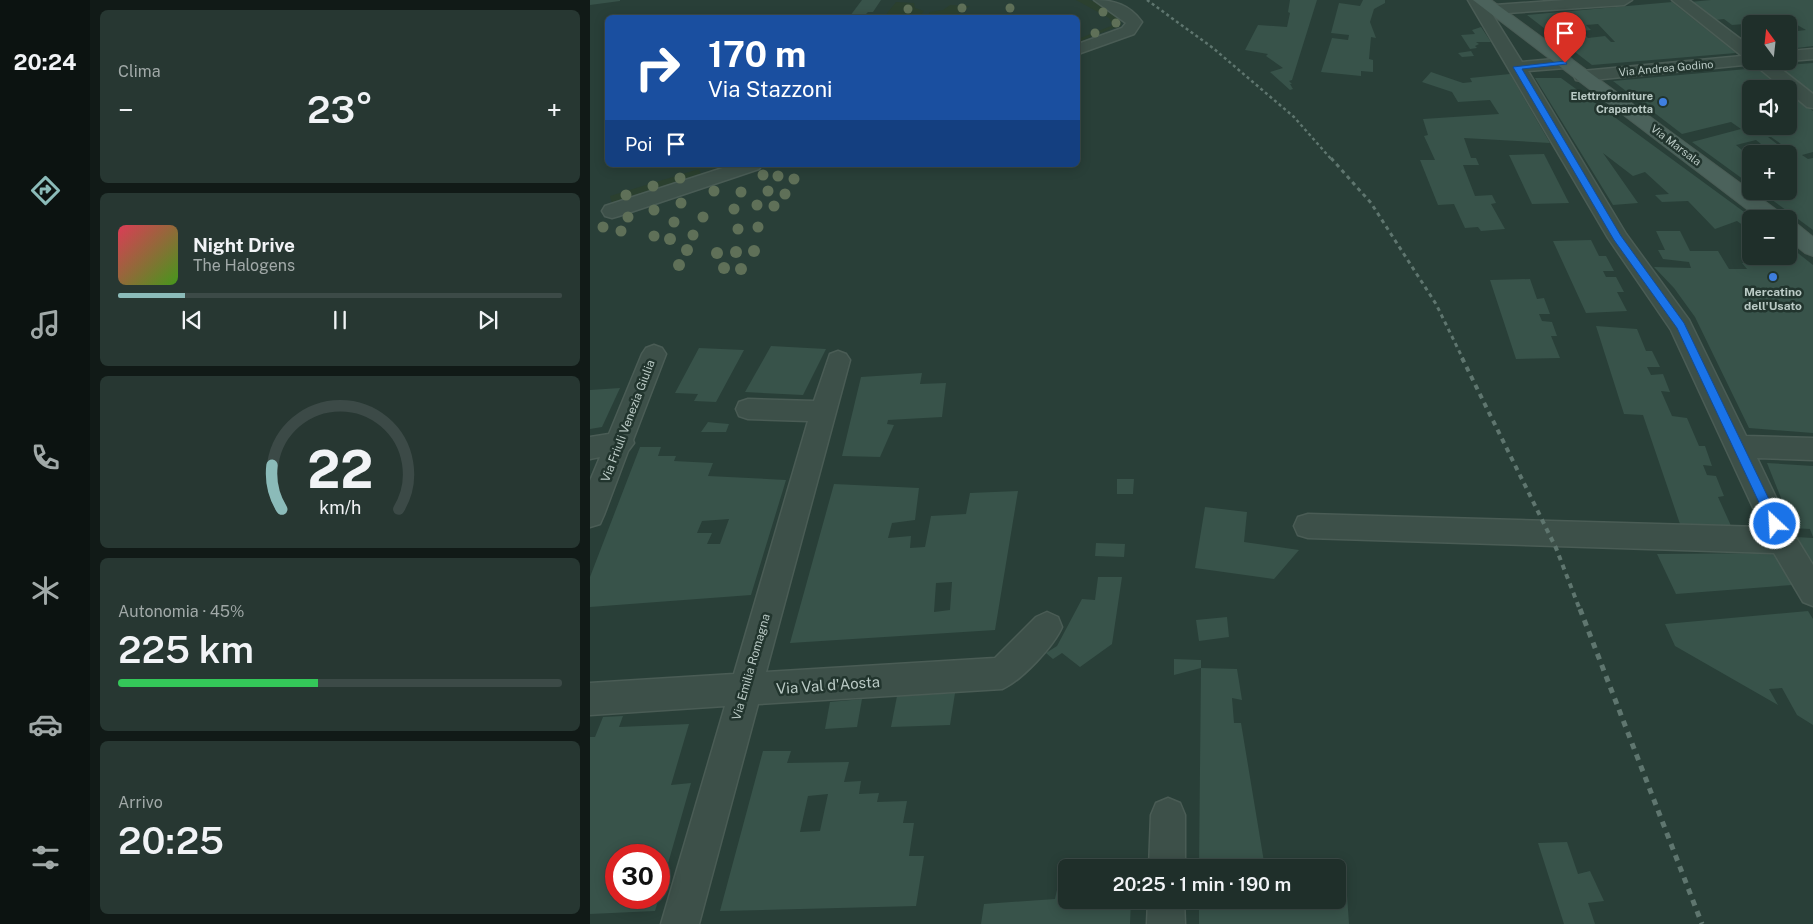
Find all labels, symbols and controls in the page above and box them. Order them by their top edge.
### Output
pin [1544,12,1586,63]
north arrow [1742,15,1798,70]
map controls [1742,15,1797,265]
icon: arrive [1551,19,1579,47]
text: 170 m [708,34,806,75]
icon: right [625,35,690,100]
text: 20:24 [14,49,76,75]
street label: Via Andrea Godino [1618,58,1714,78]
text: Clima [118,62,161,81]
text: Via Stazzoni [708,76,833,102]
button: sound [1742,80,1797,135]
text: 23° [307,87,373,132]
place label: Elettroforniture Craparotta [1571,90,1653,115]
text: − [118,93,134,126]
text: + [546,93,562,126]
marker: Elettroforniture Craparotta [1657,96,1669,108]
street label: Via Marsala [1648,122,1704,168]
icon: arrive [662,130,690,158]
text: Poi [625,133,652,155]
button: + [1742,145,1797,200]
icon: directions [28,173,63,208]
button: − [1742,210,1797,265]
text: Night Drive [193,234,295,256]
text: The Halogens [193,256,295,275]
marker: Mercatino dell'Usato [1767,271,1779,283]
place label: Mercatino dell'Usato [1744,285,1802,313]
icon: previous [178,306,206,334]
icon: pause [326,306,354,334]
icon: next [474,306,502,334]
icon: music [28,307,63,342]
street label: Via Friuli Venezia Giulia [598,358,658,484]
text: 22 [307,439,373,500]
icon: phone [28,440,63,475]
text: km/h [319,497,361,518]
position arrow [1748,497,1800,549]
icon: climate [28,573,63,608]
text: Autonomia · 45% [118,602,244,621]
street label: Via Emilia Romagna [729,612,773,722]
text: 225 km [118,627,254,672]
street label: Via Val d'Aosta [776,673,880,697]
icon: car [28,707,63,742]
text: Arrivo [118,793,163,812]
text: 20:25 [118,818,224,863]
icon: filters [28,840,63,875]
speed limit sign: 30 [605,844,670,909]
text: 20:25 · 1 min · 190 m [1113,873,1291,895]

